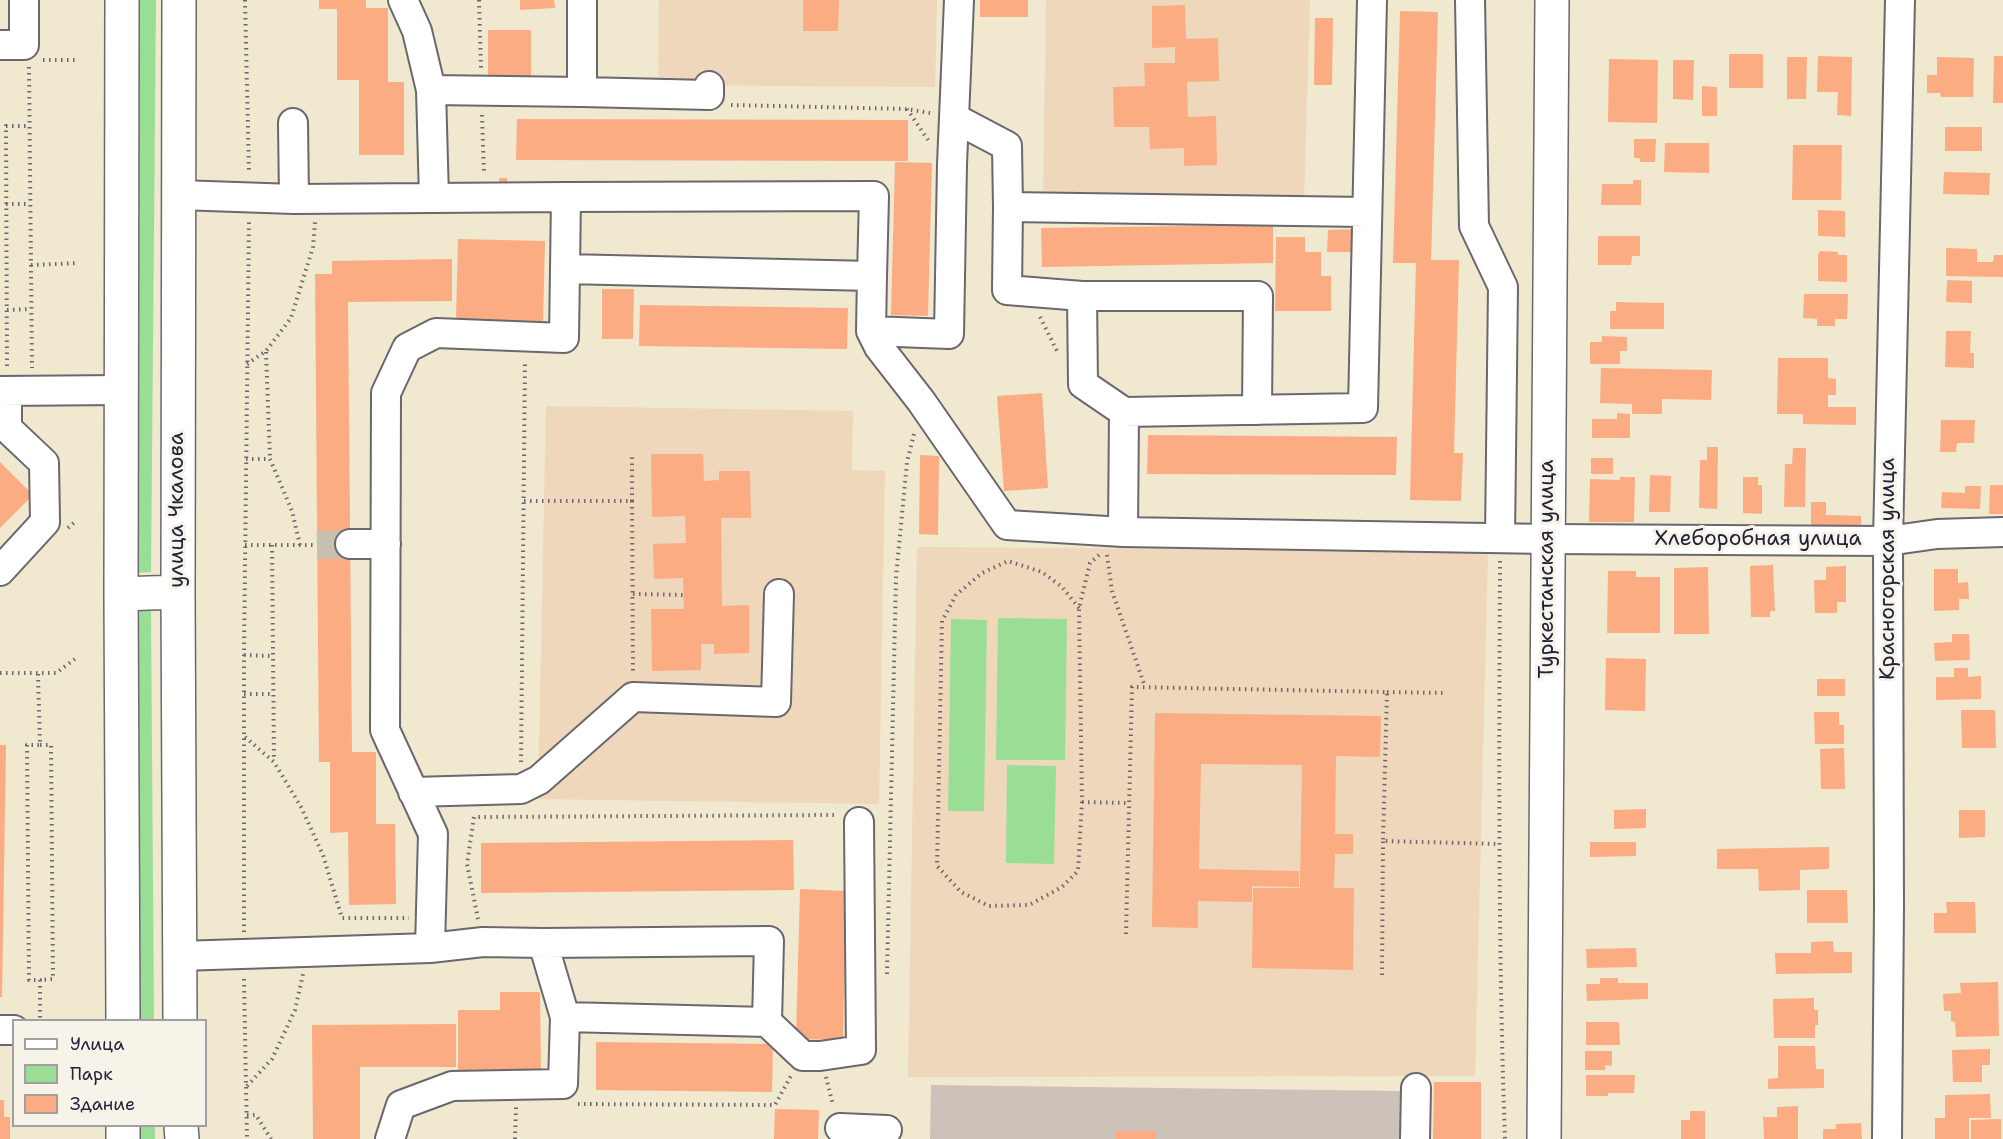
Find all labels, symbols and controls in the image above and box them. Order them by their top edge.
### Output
street label: улица Чкалова [165,432,191,588]
street label: Красногорская улица [1876,458,1902,680]
street label: Туркестанская улица [1535,460,1561,678]
street label: Хлеборобная улица [1655,527,1861,553]
legend [12,1019,207,1127]
text: Улица [70,1032,124,1056]
text: Парк [70,1062,113,1086]
text: Здание [70,1092,135,1116]

